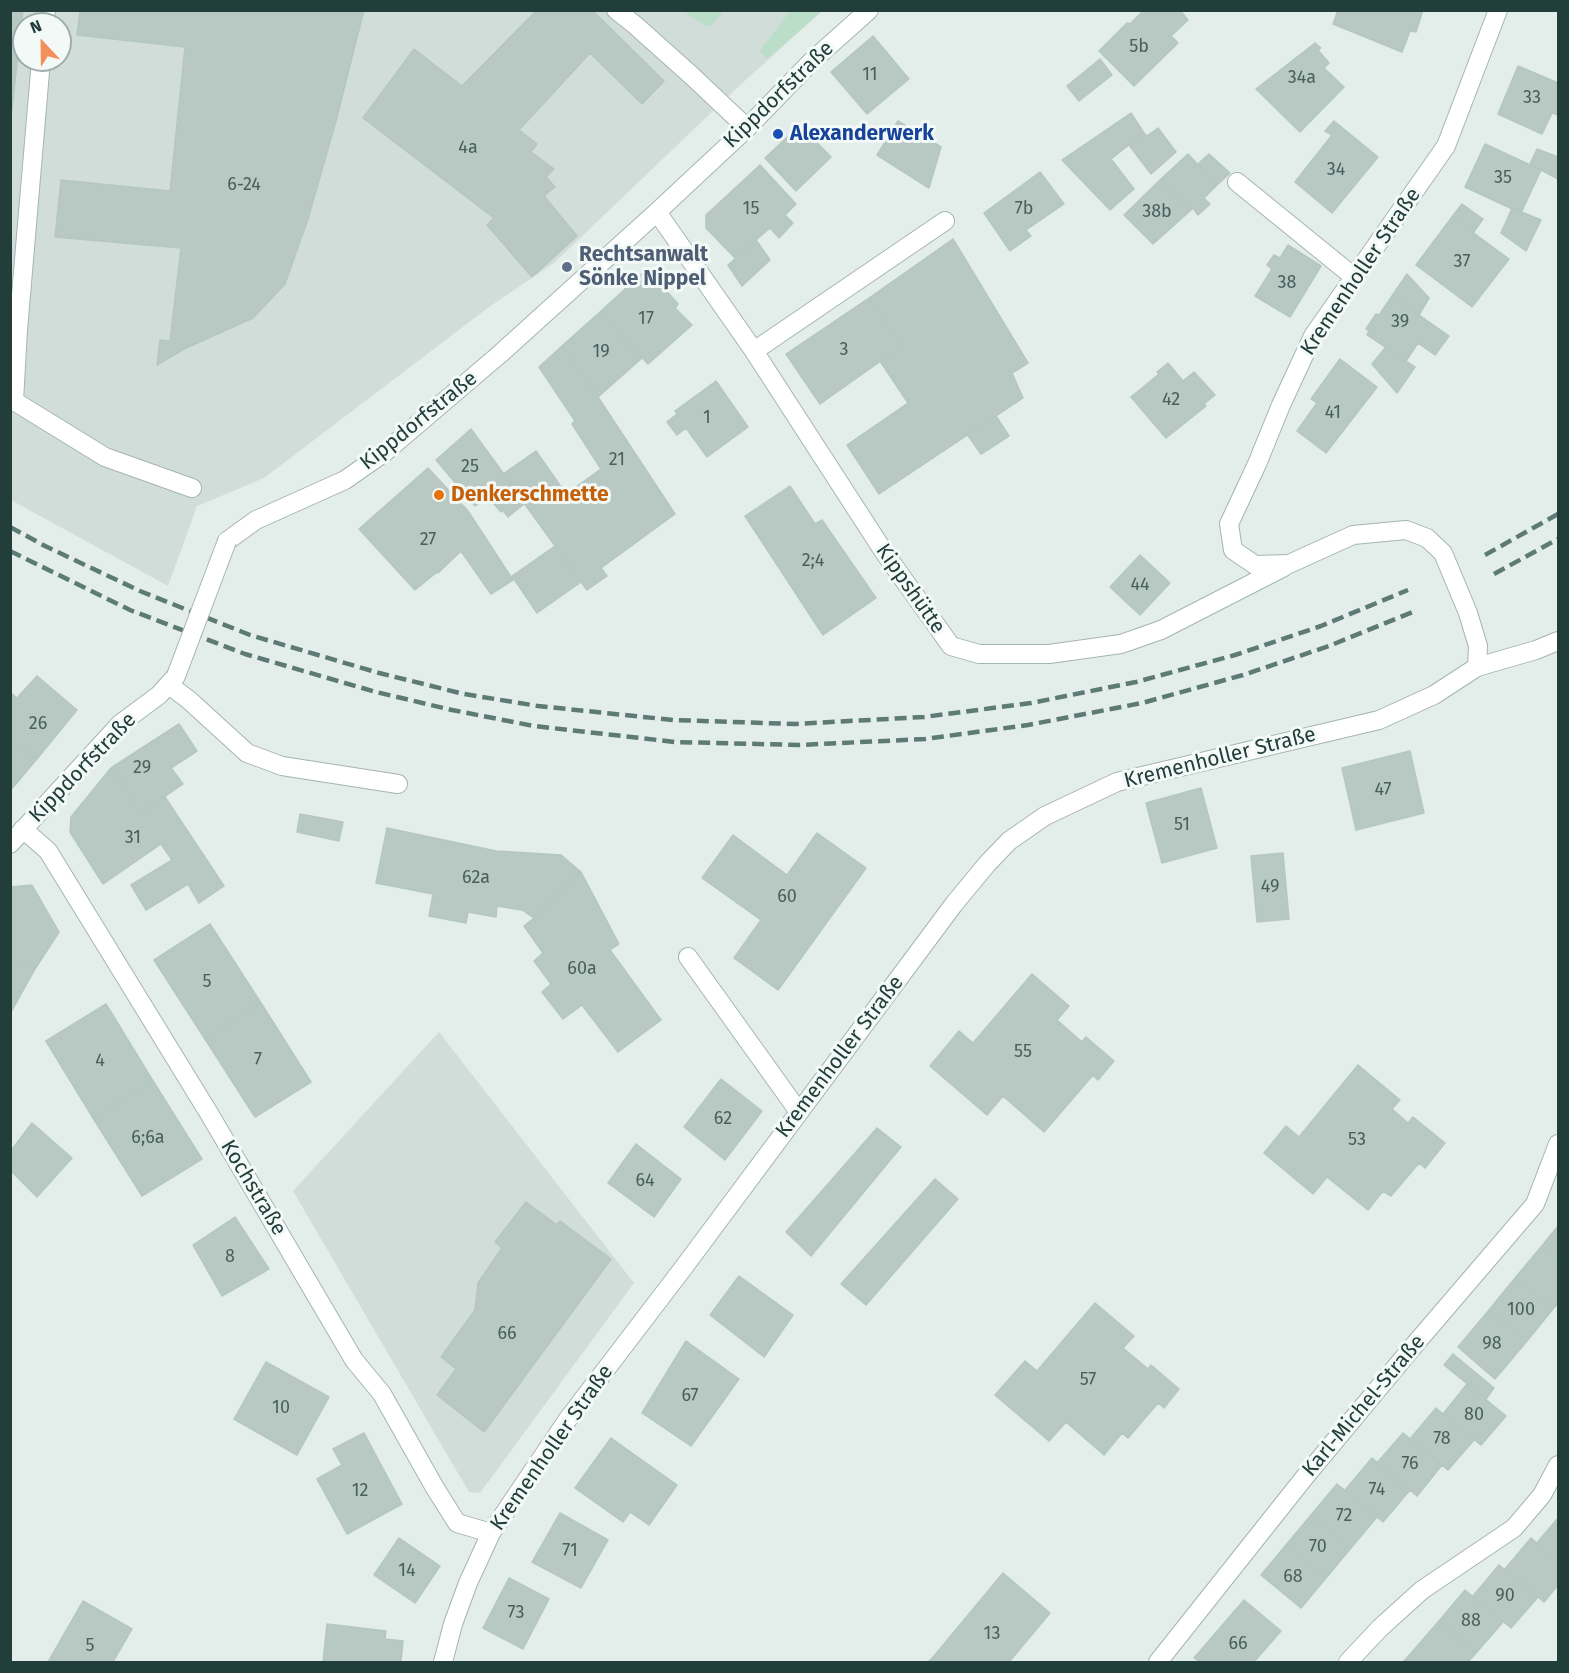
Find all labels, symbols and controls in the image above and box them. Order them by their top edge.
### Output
north arrow [12,12,72,72]
text: N [27,16,44,37]
street label: Kippdorfstraße [719,36,839,154]
house number: 5b [1129,36,1149,58]
house number: 11 [862,64,878,86]
house number: 34a [1288,67,1316,89]
house number: 33 [1523,87,1541,109]
place label: Alexanderwerk [790,121,934,147]
marker: Alexanderwerk [771,127,785,141]
house number: 4a [458,137,478,159]
house number: 34 [1327,159,1345,181]
house number: 35 [1494,167,1512,189]
house number: 6-24 [227,174,261,196]
street label: Kremenholler Straße [1296,183,1426,361]
house number: 15 [743,198,759,220]
house number: 7b [1015,198,1033,220]
house number: 38b [1142,201,1172,223]
place label: Rechtsanwalt Sönke Nippel [579,242,708,292]
house number: 37 [1454,251,1470,273]
marker: Rechtsanwalt Sönke Nippel [560,260,574,274]
house number: 38 [1278,272,1296,294]
house number: 17 [638,308,654,330]
house number: 39 [1391,311,1409,333]
house number: 3 [840,339,848,361]
house number: 19 [592,341,610,363]
street label: Kippdorfstraße [355,366,483,476]
house number: 42 [1162,389,1180,411]
house number: 41 [1325,402,1341,424]
house number: 1 [703,407,711,429]
house number: 21 [609,449,625,471]
house number: 25 [461,456,479,478]
place label: Denkerschmette [451,482,609,508]
marker: Denkerschmette [432,488,446,502]
house number: 27 [420,529,436,551]
street label: Kippshütte [870,539,950,639]
house number: 2;4 [802,550,824,572]
house number: 44 [1130,574,1150,596]
street label: Kippdorfstraße [24,708,142,828]
house number: 26 [29,713,47,735]
street label: Kremenholler Straße [1122,722,1318,794]
house number: 29 [133,757,151,779]
house number: 47 [1374,779,1392,801]
house number: 51 [1174,814,1190,836]
house number: 31 [125,827,141,849]
house number: 62a [462,867,490,889]
house number: 49 [1261,876,1279,898]
house number: 60 [777,886,797,908]
house number: 60a [567,958,597,980]
house number: 5 [202,971,212,993]
street label: Kremenholler Straße [771,971,909,1143]
house number: 55 [1014,1041,1032,1063]
house number: 7 [254,1049,262,1071]
house number: 4 [95,1050,105,1072]
house number: 62 [714,1108,732,1130]
house number: 6;6a [131,1127,165,1149]
house number: 53 [1348,1129,1366,1151]
street label: Kochstraße [215,1136,291,1240]
house number: 64 [635,1170,655,1192]
house number: 8 [225,1246,235,1268]
house number: 100 [1507,1299,1535,1321]
house number: 66 [497,1323,517,1345]
street label: Karl-Michel-Straße [1297,1330,1431,1482]
house number: 98 [1482,1333,1502,1355]
street label: Kremenholler Straße [485,1360,619,1536]
house number: 57 [1080,1369,1096,1391]
house number: 67 [681,1385,699,1407]
house number: 10 [272,1397,290,1419]
house number: 80 [1464,1404,1484,1426]
house number: 78 [1433,1428,1451,1450]
house number: 76 [1401,1453,1419,1475]
house number: 74 [1369,1479,1385,1501]
house number: 12 [352,1480,368,1502]
house number: 72 [1336,1505,1352,1527]
house number: 70 [1309,1536,1327,1558]
house number: 71 [562,1540,578,1562]
house number: 14 [398,1560,416,1582]
house number: 68 [1283,1566,1303,1588]
house number: 90 [1495,1585,1515,1607]
house number: 73 [508,1602,524,1624]
house number: 88 [1461,1610,1481,1632]
house number: 13 [984,1623,1000,1645]
house number: 66 [1228,1633,1248,1655]
house number: 5 [85,1635,95,1657]

